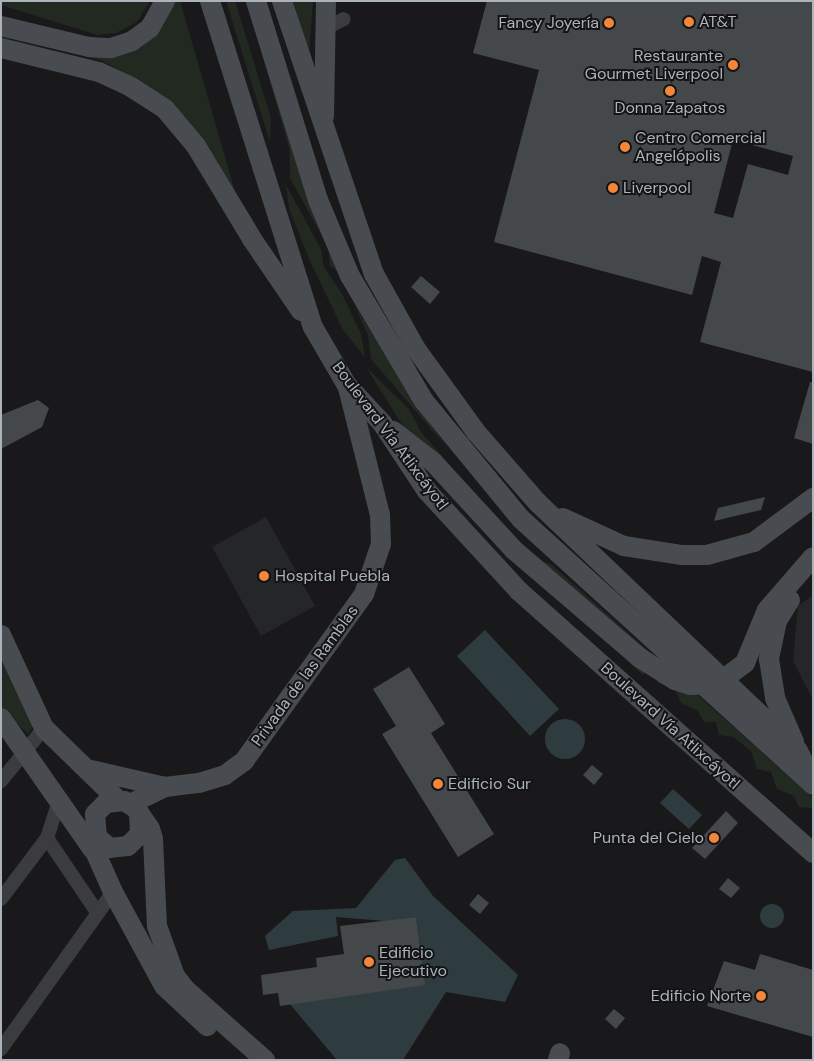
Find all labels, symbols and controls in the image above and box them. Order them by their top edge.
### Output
place label: AT&T [699,12,737,32]
place label: Fancy Joyería [499,13,599,33]
marker: AT&T [683,16,695,28]
marker: Fancy Joyería [603,17,615,29]
place label: Restaurante Gourmet Liverpool [585,46,723,84]
marker: Restaurante Gourmet Liverpool [727,59,739,71]
marker: Donna Zapatos [664,85,676,97]
place label: Donna Zapatos [614,98,726,118]
place label: Centro Comercial Angelópolis [635,128,766,166]
marker: Centro Comercial Angelópolis [619,141,631,153]
place label: Liverpool [623,178,691,198]
marker: Liverpool [607,182,619,194]
street label: Boulevard Vía Atlixcáyotl [328,358,452,514]
place label: Hospital Puebla [275,566,390,586]
marker: Hospital Puebla [257,569,271,583]
street label: Privada de las Ramblas [247,602,363,750]
street label: Boulevard Vía Atlixcáyotl [597,658,743,794]
place label: Edificio Sur [448,774,531,794]
marker: Edificio Sur [432,778,444,790]
place label: Punta del Cielo [593,828,704,848]
marker: Punta del Cielo [708,832,720,844]
place label: Edificio Ejecutivo [379,943,447,981]
marker: Edificio Ejecutivo [363,956,375,968]
place label: Edificio Norte [651,986,751,1006]
marker: Edificio Norte [755,990,767,1002]

